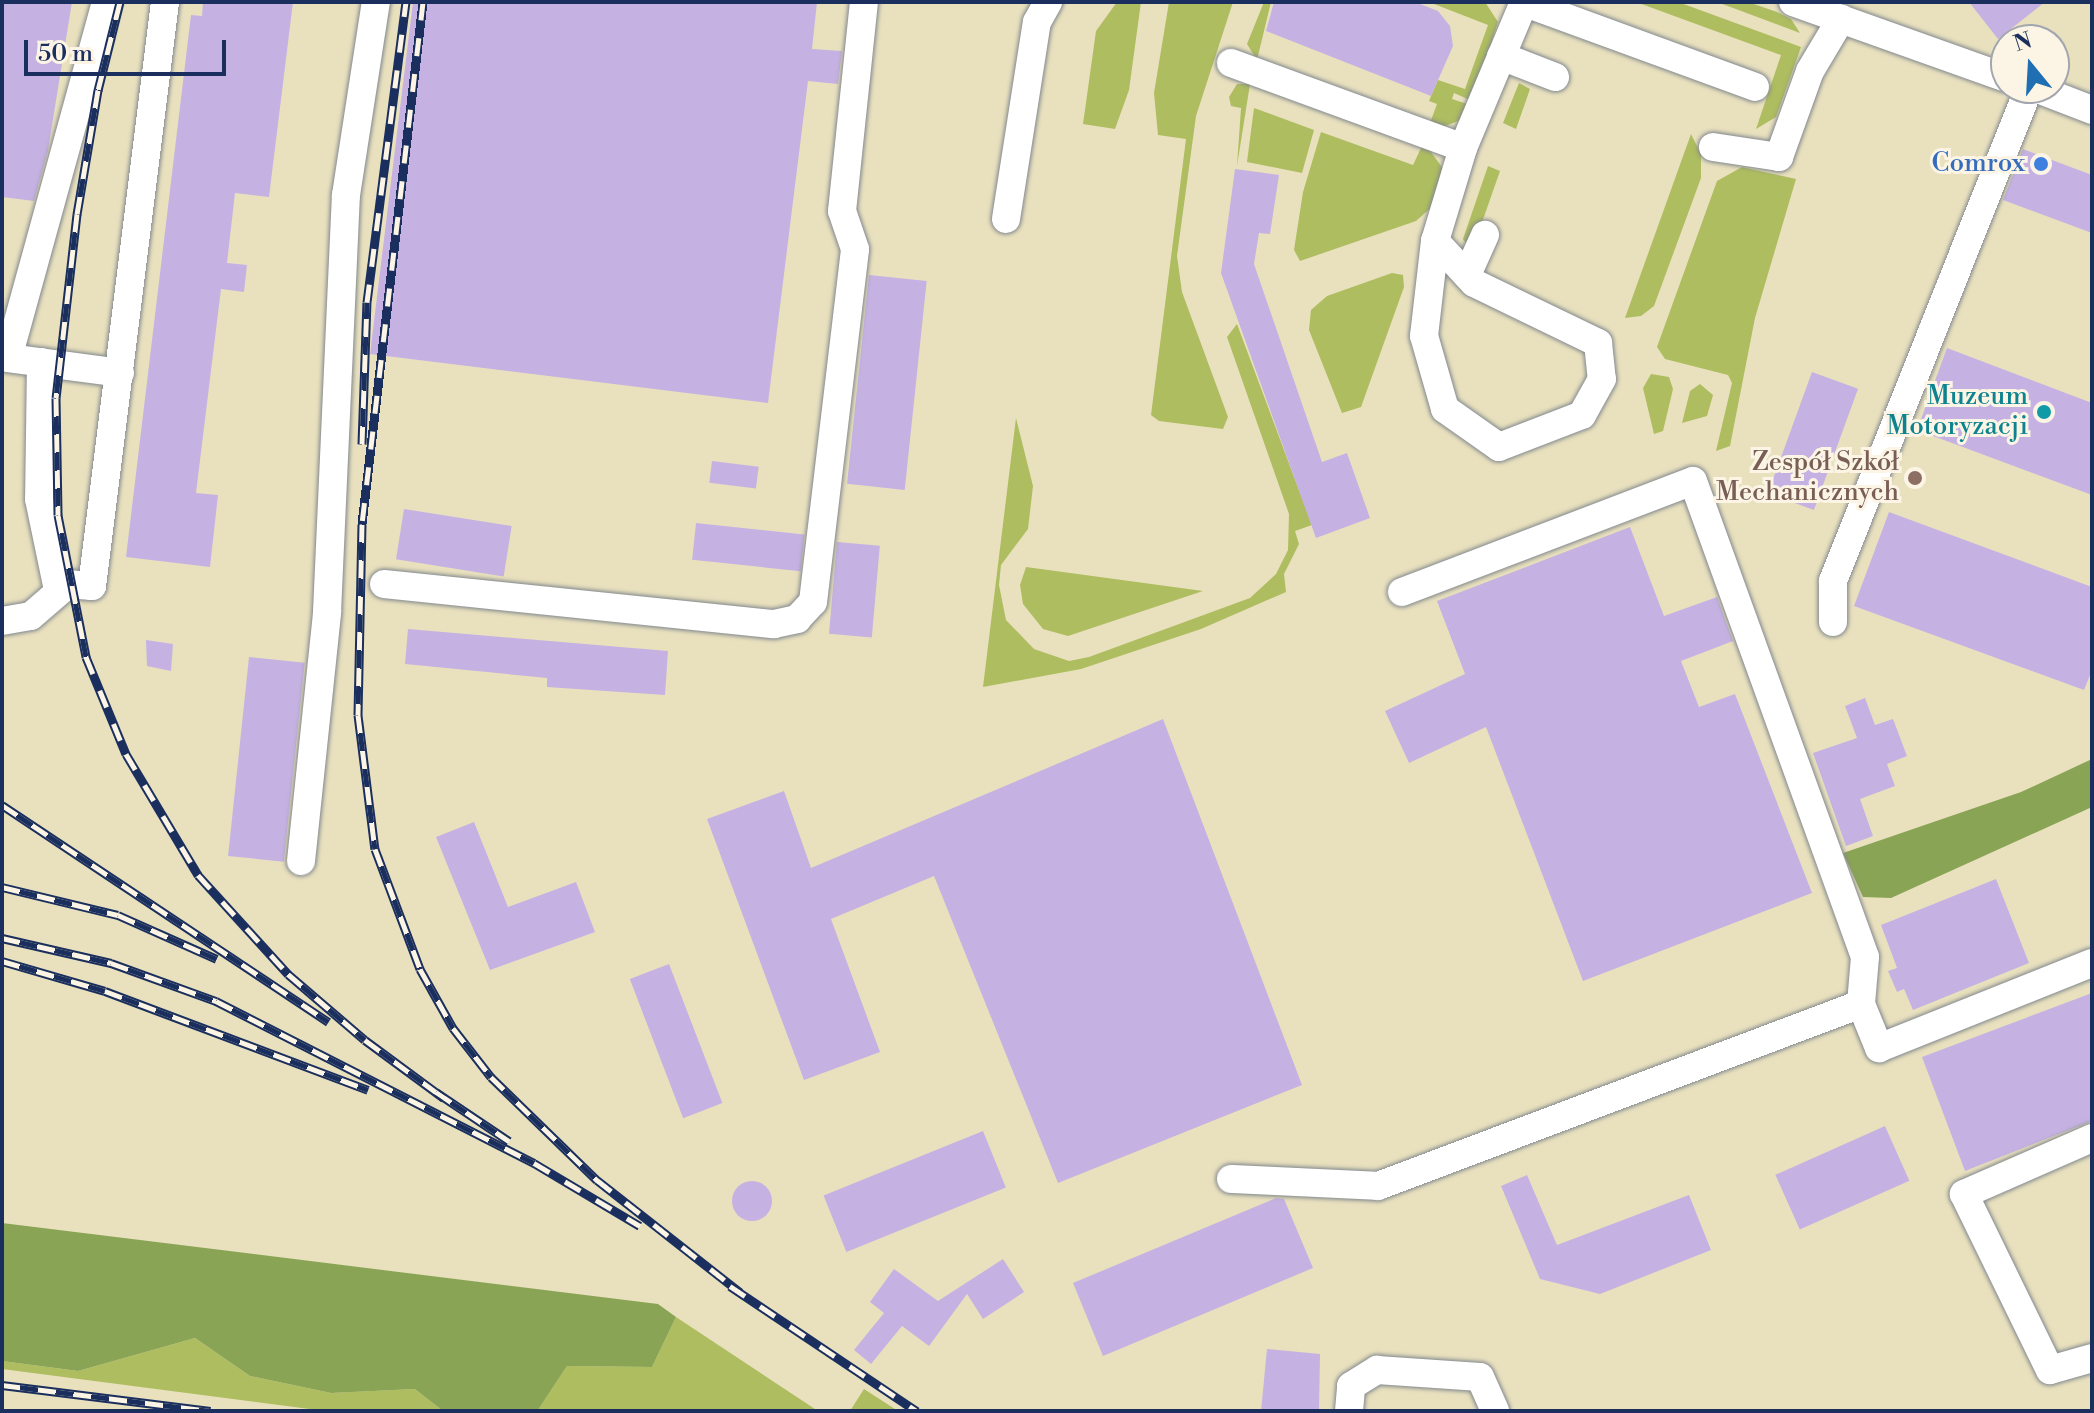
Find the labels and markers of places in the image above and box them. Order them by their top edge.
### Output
place label: Comrox [1932,148,2025,180]
marker: Comrox [2032,155,2050,173]
place label: Muzeum Motoryzacji [1886,381,2028,442]
marker: Muzeum Motoryzacji [2035,403,2053,421]
place label: Zespół Szkół Mechanicznych [1716,447,1899,508]
marker: Zespół Szkół Mechanicznych [1906,469,1924,487]

